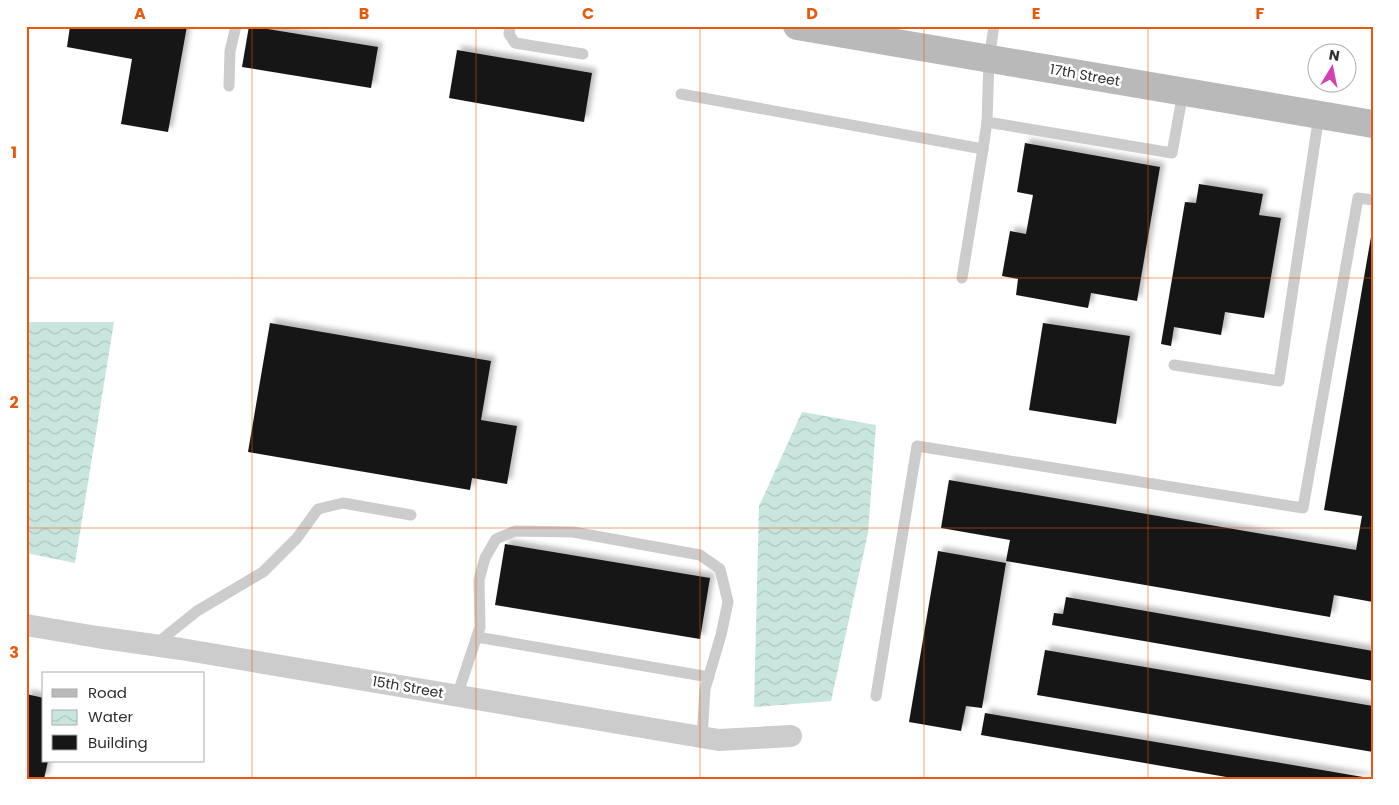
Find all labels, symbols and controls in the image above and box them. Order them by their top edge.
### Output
text: A [134,2,146,25]
text: B [359,2,369,25]
text: C [582,2,594,25]
text: D [806,2,818,25]
text: E [1032,2,1040,25]
text: F [1256,2,1265,25]
north arrow [1306,42,1356,92]
text: N [1327,44,1341,66]
street label: 17th Street [1048,59,1122,91]
text: 1 [11,141,17,164]
text: 2 [9,391,19,414]
text: 3 [9,641,19,664]
street label: 15th Street [371,671,445,703]
legend [42,672,205,762]
text: Road [88,682,127,703]
text: Water [88,706,134,727]
text: Building [88,732,148,753]

